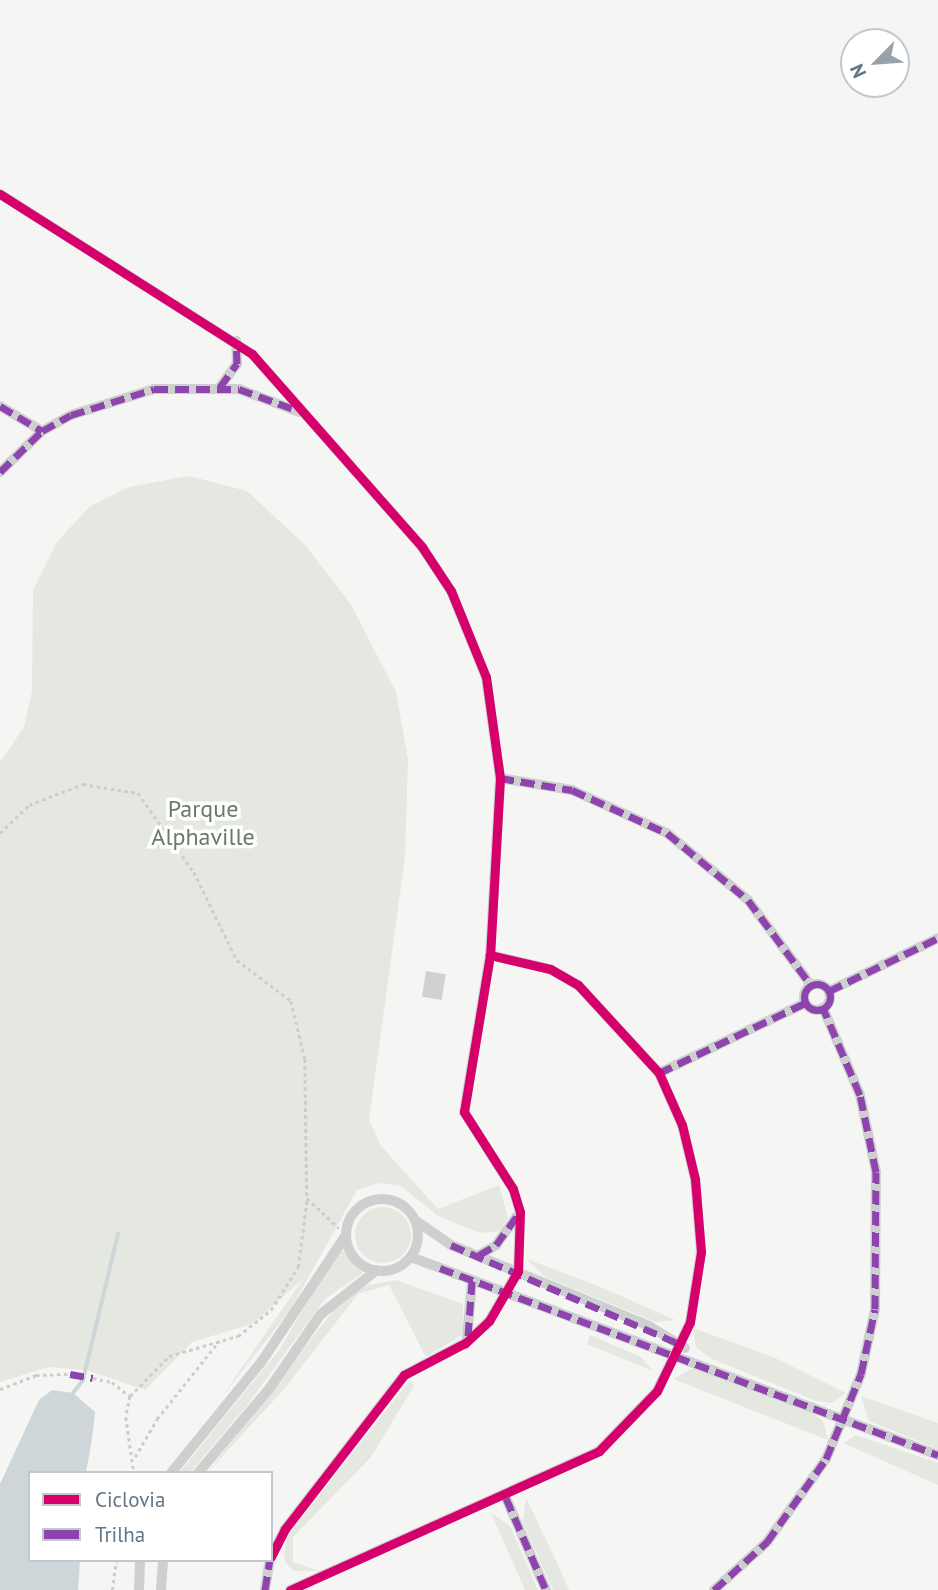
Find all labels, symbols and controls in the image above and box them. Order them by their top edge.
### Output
north arrow [840,28,910,98]
text: N [844,60,871,82]
park label: Parque Alphaville [151,795,255,851]
legend [28,1471,273,1562]
text: Ciclovia [95,1486,165,1513]
text: Trilha [95,1521,145,1548]

